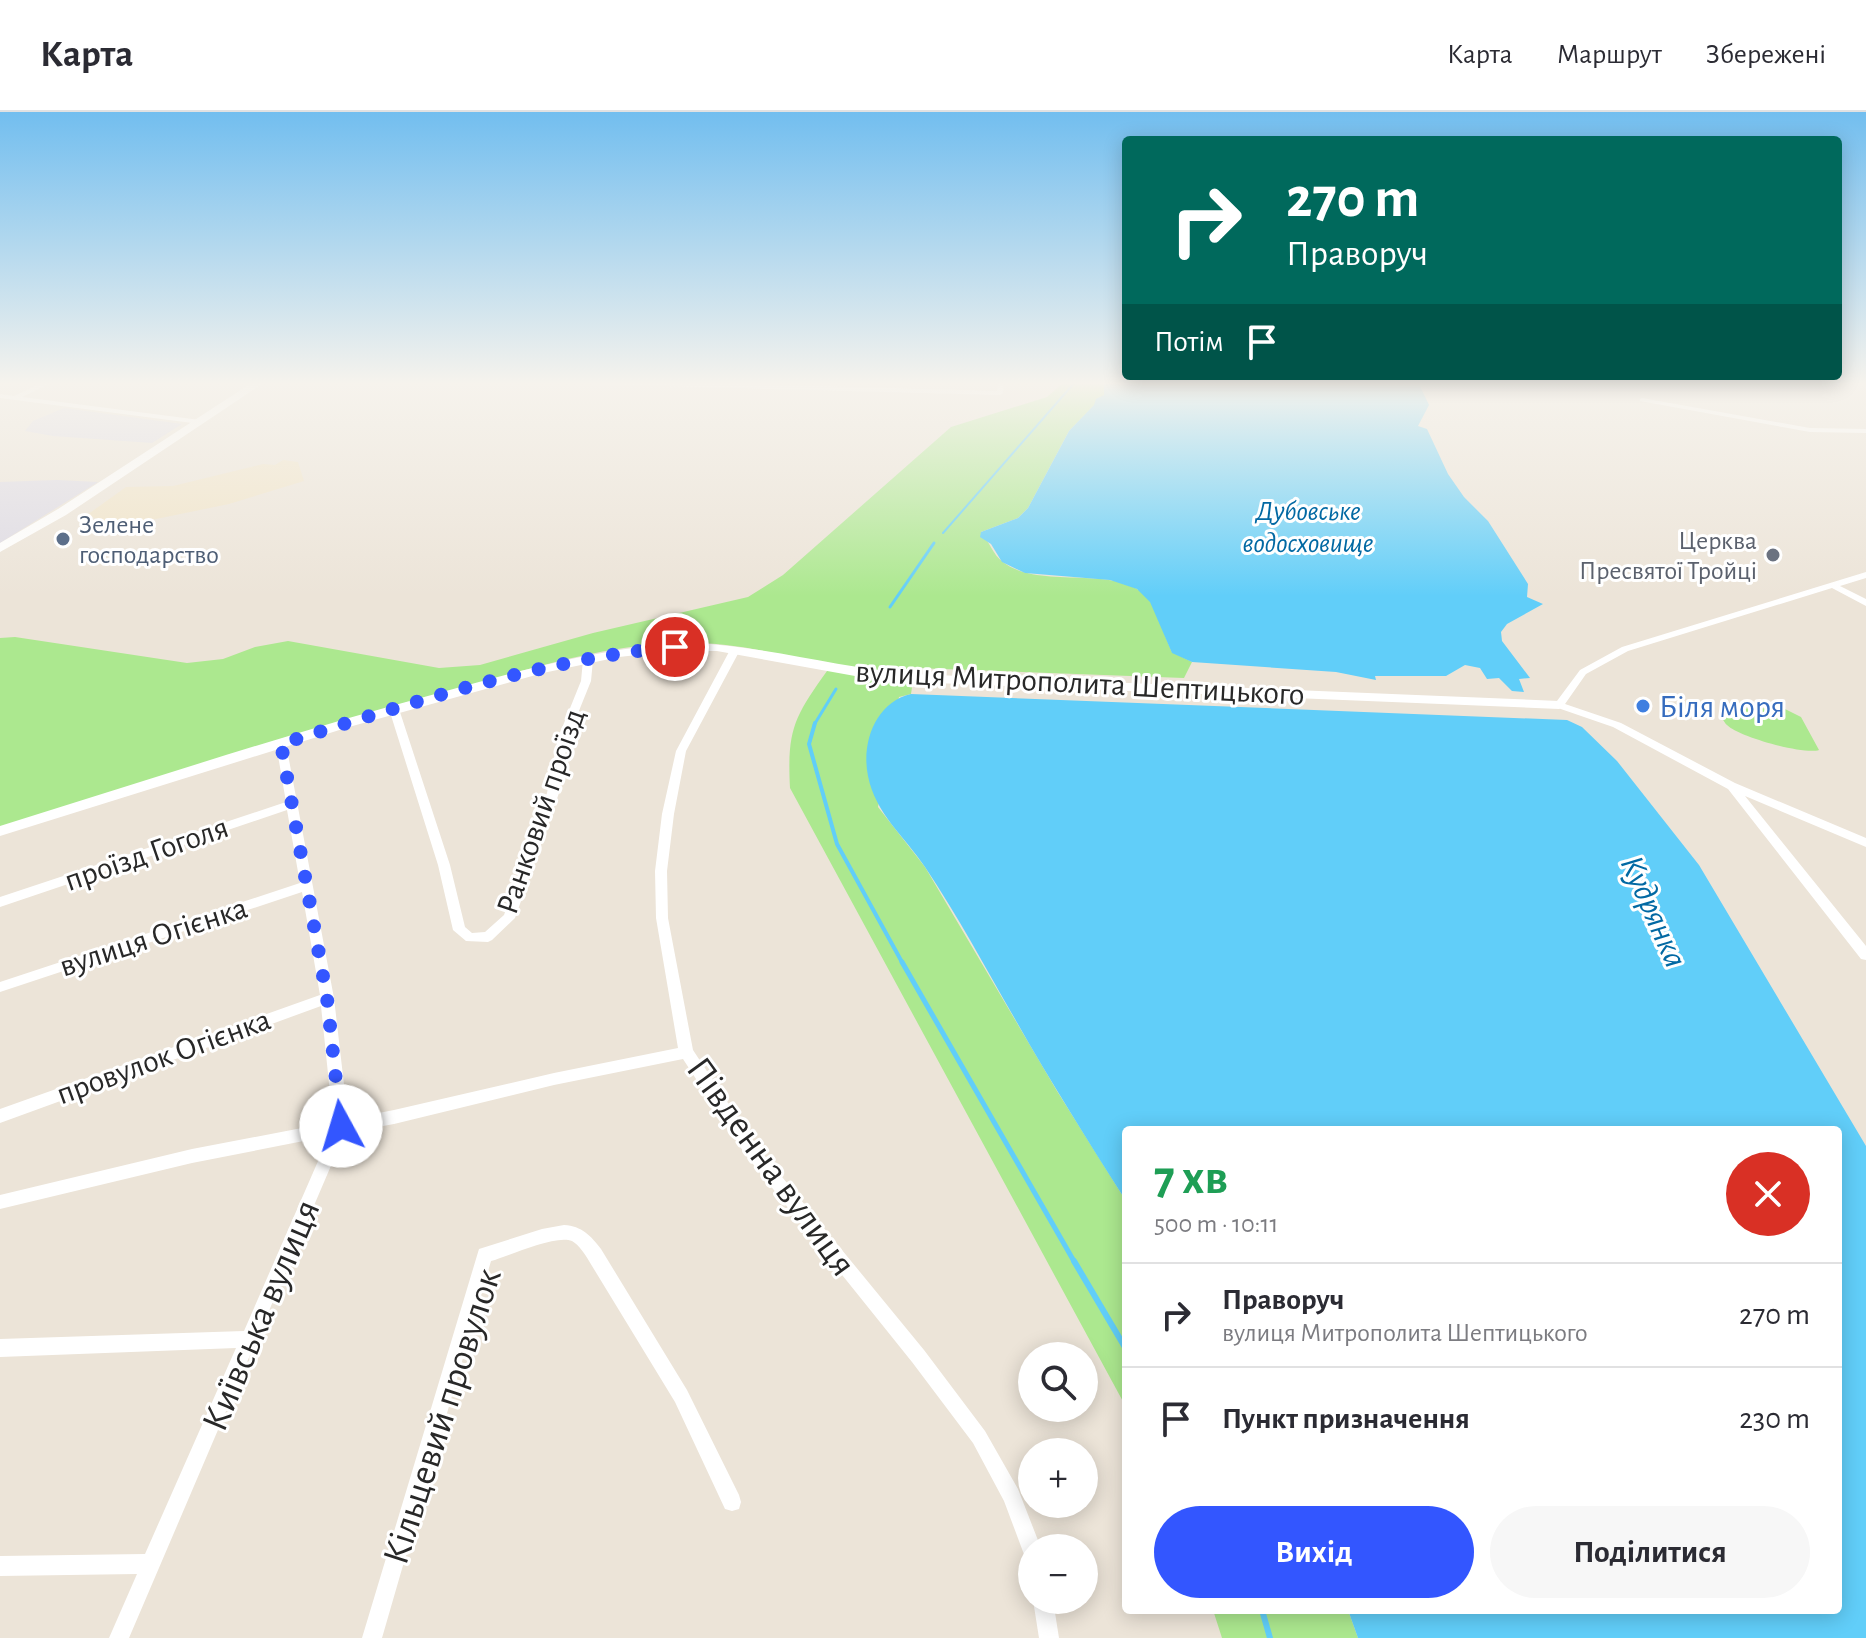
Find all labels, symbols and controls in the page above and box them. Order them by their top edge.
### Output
text: Карта [40,36,133,74]
text: Карта [1447,41,1513,69]
text: Маршрут [1557,41,1662,69]
text: Збережені [1706,41,1826,69]
icon: right [1154,168,1258,272]
text: 270 m [1286,171,1419,227]
text: Праворуч [1286,236,1428,272]
icon: arrive [1240,320,1284,364]
text: Потім [1154,327,1224,357]
water label: Дубовське водосховище [1243,498,1373,558]
place label: Зелене господарство [79,512,219,568]
place label: Церква Пресвятої Тройці [1579,528,1757,584]
marker: Зелене господарство [54,530,72,548]
marker: Церква Пресвятої Тройці [1764,546,1782,564]
pin [641,613,709,681]
icon: arrive [653,625,697,669]
street label: вулиця Митрополита Шептицького [854,655,1305,711]
place label: Біля моря [1659,691,1785,723]
marker: Біля моря [1634,697,1652,715]
street label: Ранковий проїзд [491,705,591,918]
street label: проїзд Гоголя [60,811,232,897]
water label: Кудрянка [1614,851,1693,973]
street label: вулиця Огієнка [55,892,251,982]
street label: провулок Огієнка [52,1003,275,1111]
street label: Південна вулиця [679,1051,862,1283]
position arrow [299,1084,383,1168]
button: close [1726,1152,1810,1236]
text: 7 хв [1154,1155,1228,1203]
street label: Київська вулиця [196,1195,328,1437]
text: 500 m · 10:11 [1154,1211,1278,1237]
street label: Кільцевий провулок [377,1264,509,1569]
text: Праворуч [1222,1285,1344,1315]
icon: right [1154,1293,1198,1337]
text: 270 m [1739,1300,1810,1330]
text: вулиця Митрополита Шептицького [1222,1320,1588,1346]
map controls [1018,1342,1098,1614]
button: search [1018,1342,1098,1422]
icon: arrive [1154,1397,1198,1441]
text: Пункт призначення [1222,1404,1470,1434]
text: 230 m [1739,1404,1810,1434]
button: + [1018,1438,1098,1518]
button: Вихід [1154,1506,1474,1598]
button: Поділитися [1490,1506,1810,1598]
button: − [1018,1534,1098,1614]

